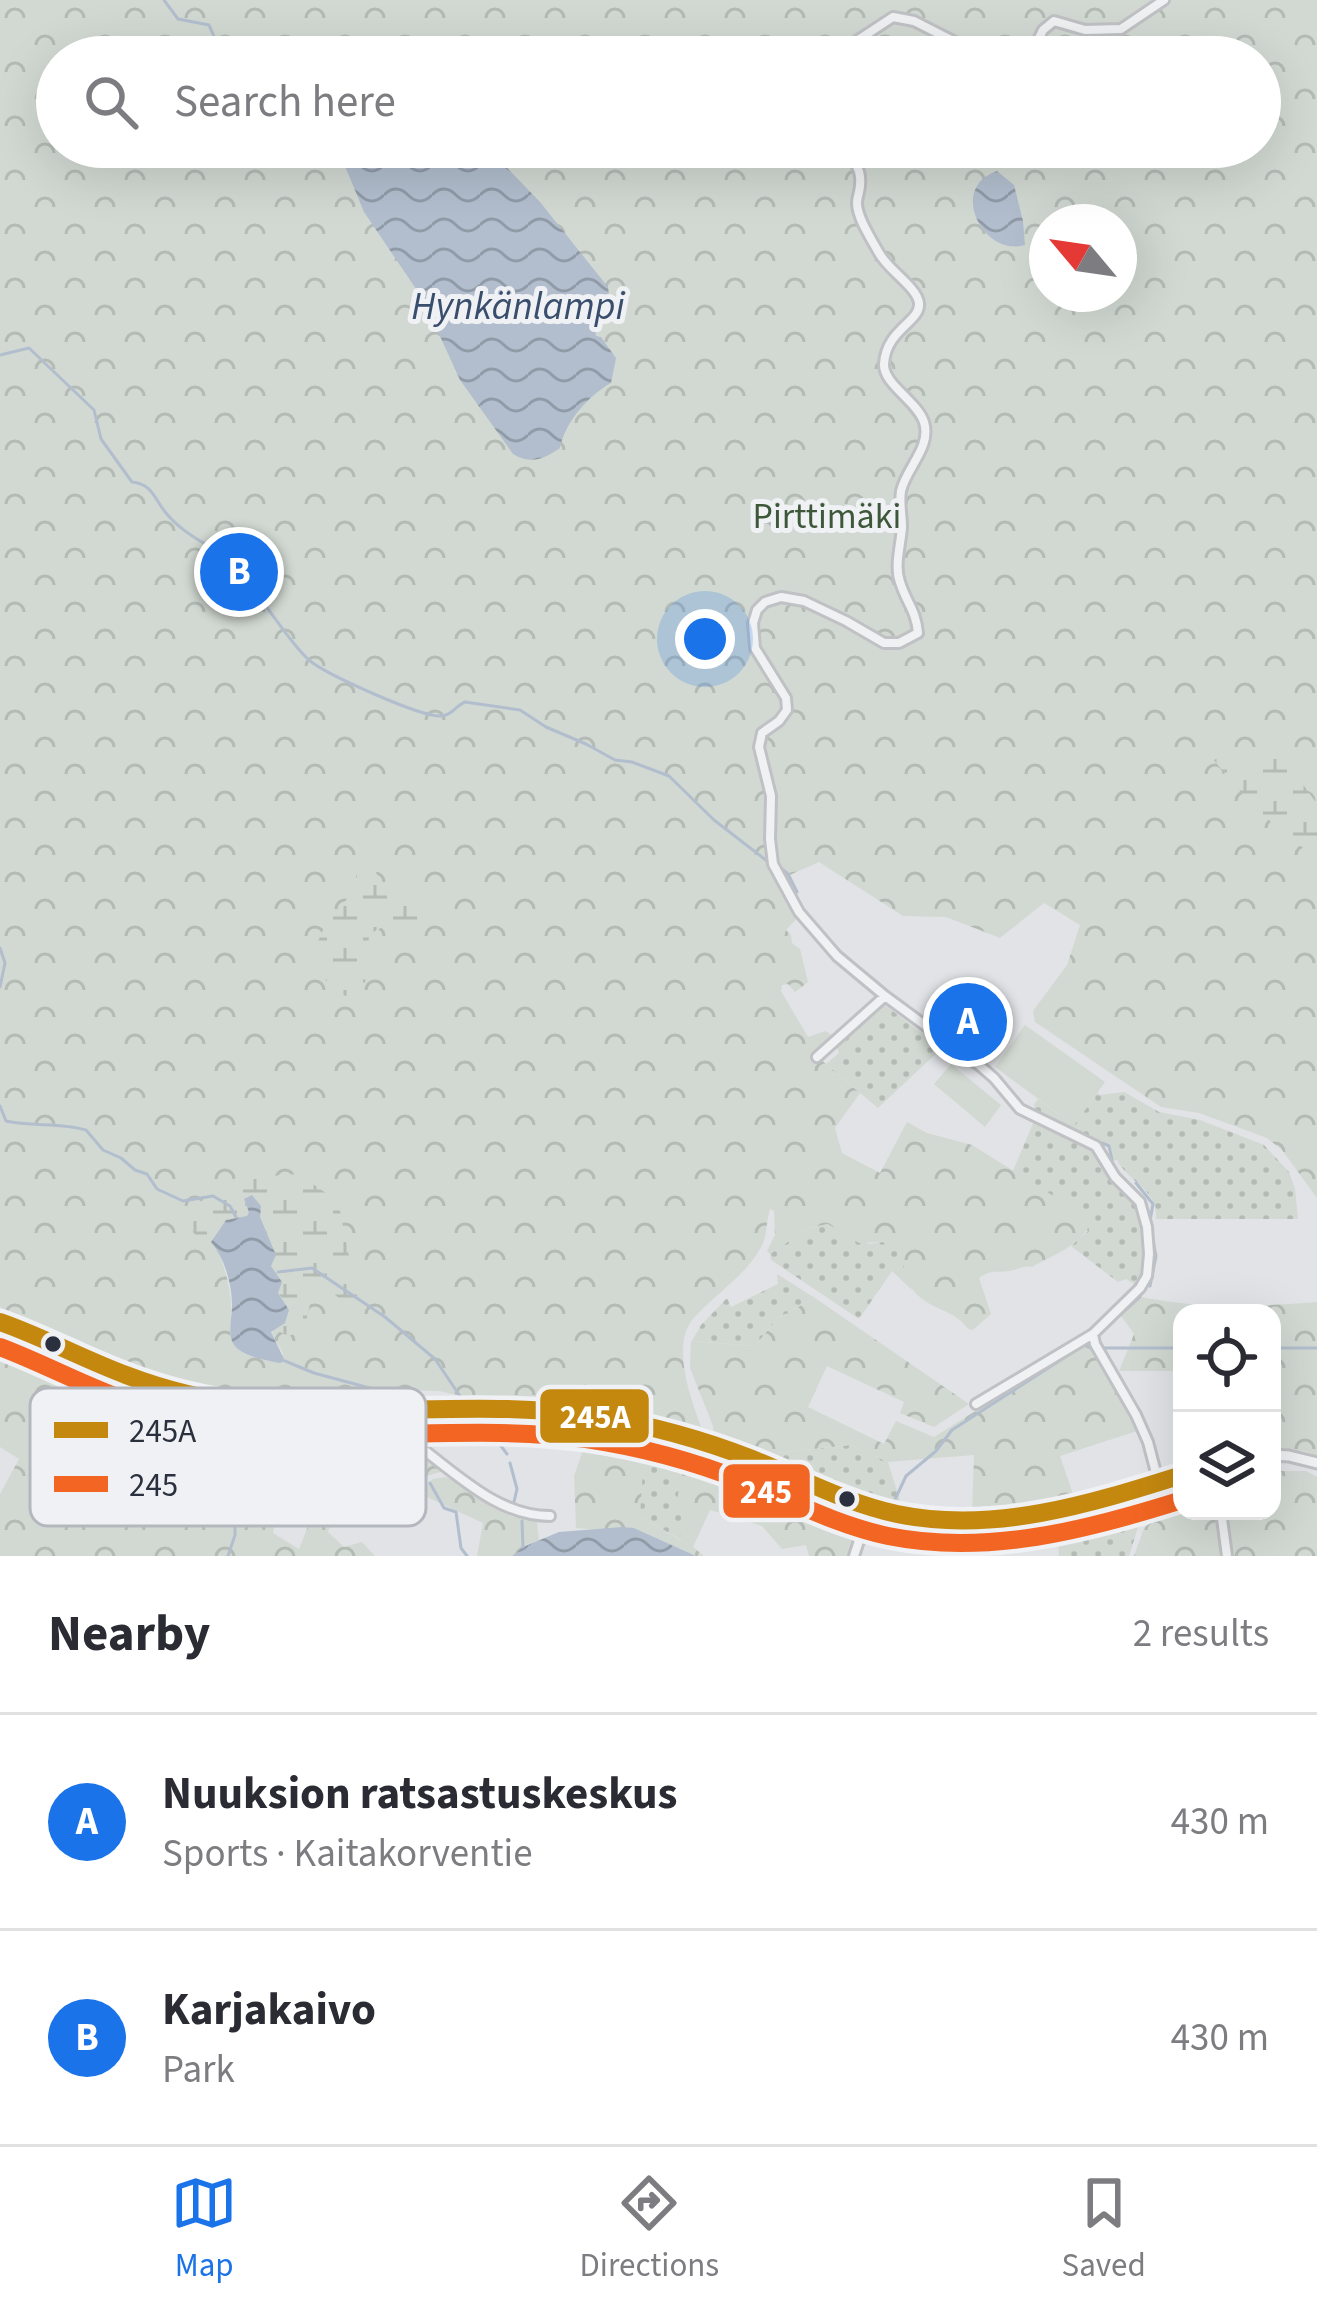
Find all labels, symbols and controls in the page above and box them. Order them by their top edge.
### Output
search box [36,36,1281,168]
icon: search [78,69,144,135]
text: Search here [174,70,396,134]
north arrow [1029,204,1137,312]
water label: Hynkänlampi [411,279,625,335]
park label: Pirttimäki [753,491,901,542]
pin: B [200,527,278,617]
your location [675,609,735,669]
pin: A [929,977,1007,1067]
map controls [1173,1304,1281,1520]
button: locate [1173,1304,1281,1412]
unlabelled marker [42,1333,64,1355]
line badge: 245A [538,1387,651,1445]
legend [30,1388,426,1526]
text: 245A [559,1394,632,1441]
text: 245A [129,1408,196,1455]
button: layers [1173,1412,1281,1520]
text: 245 [129,1462,178,1509]
line badge: 245 [721,1462,812,1520]
text: 245 [740,1469,792,1516]
unlabelled marker [836,1488,858,1510]
text: Nearby [48,1598,210,1670]
text: 2 results [1133,1606,1269,1662]
text: Nuuksion ratsastuskeskus [162,1762,677,1826]
text: A [76,1794,98,1850]
text: 430 m [1171,1794,1269,1850]
text: Sports · Kaitakorventie [162,1826,533,1882]
text: Karjakaivo [162,1978,376,2042]
text: B [75,2010,99,2066]
text: 430 m [1171,2010,1269,2066]
text: Park [162,2042,235,2098]
tab: Map [171,2170,237,2289]
tab: Directions [580,2170,719,2289]
tab: Saved [1062,2170,1146,2289]

